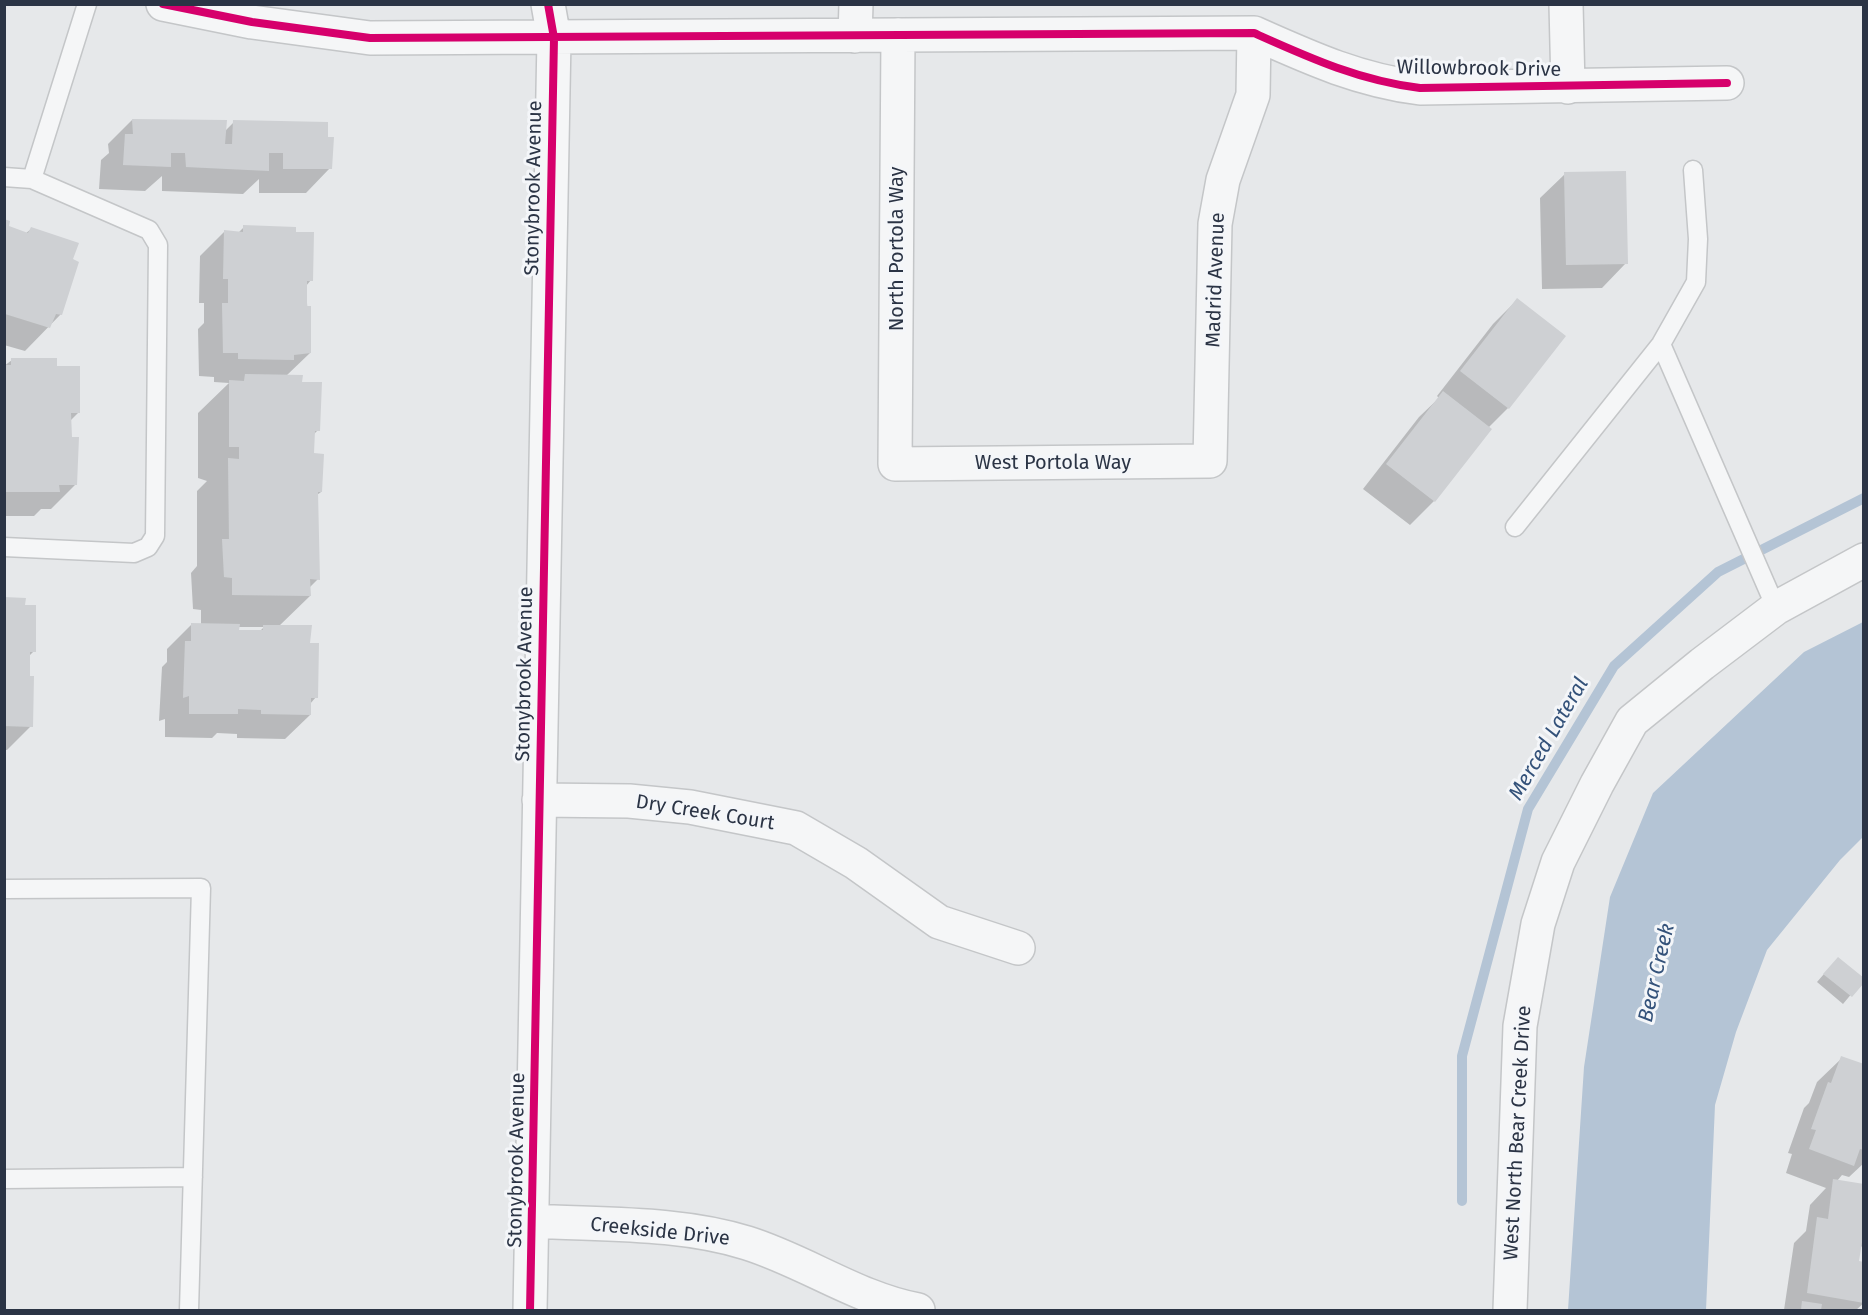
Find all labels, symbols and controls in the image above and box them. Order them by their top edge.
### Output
street label: Willowbrook Drive [1397,56,1561,82]
street label: Stonybrook Avenue [520,100,548,276]
street label: North Portola Way [885,167,909,331]
street label: Madrid Avenue [1202,212,1230,348]
street label: West Portola Way [975,451,1131,475]
street label: Stonybrook Avenue [511,586,539,762]
water label: Merced Lateral [1504,673,1594,805]
street label: Dry Creek Court [634,790,776,836]
water label: Bear Creek [1633,921,1681,1025]
street label: West North Bear Creek Drive [1499,1005,1537,1261]
street label: Stonybrook Avenue [503,1072,531,1248]
street label: Creekside Drive [589,1213,731,1251]

